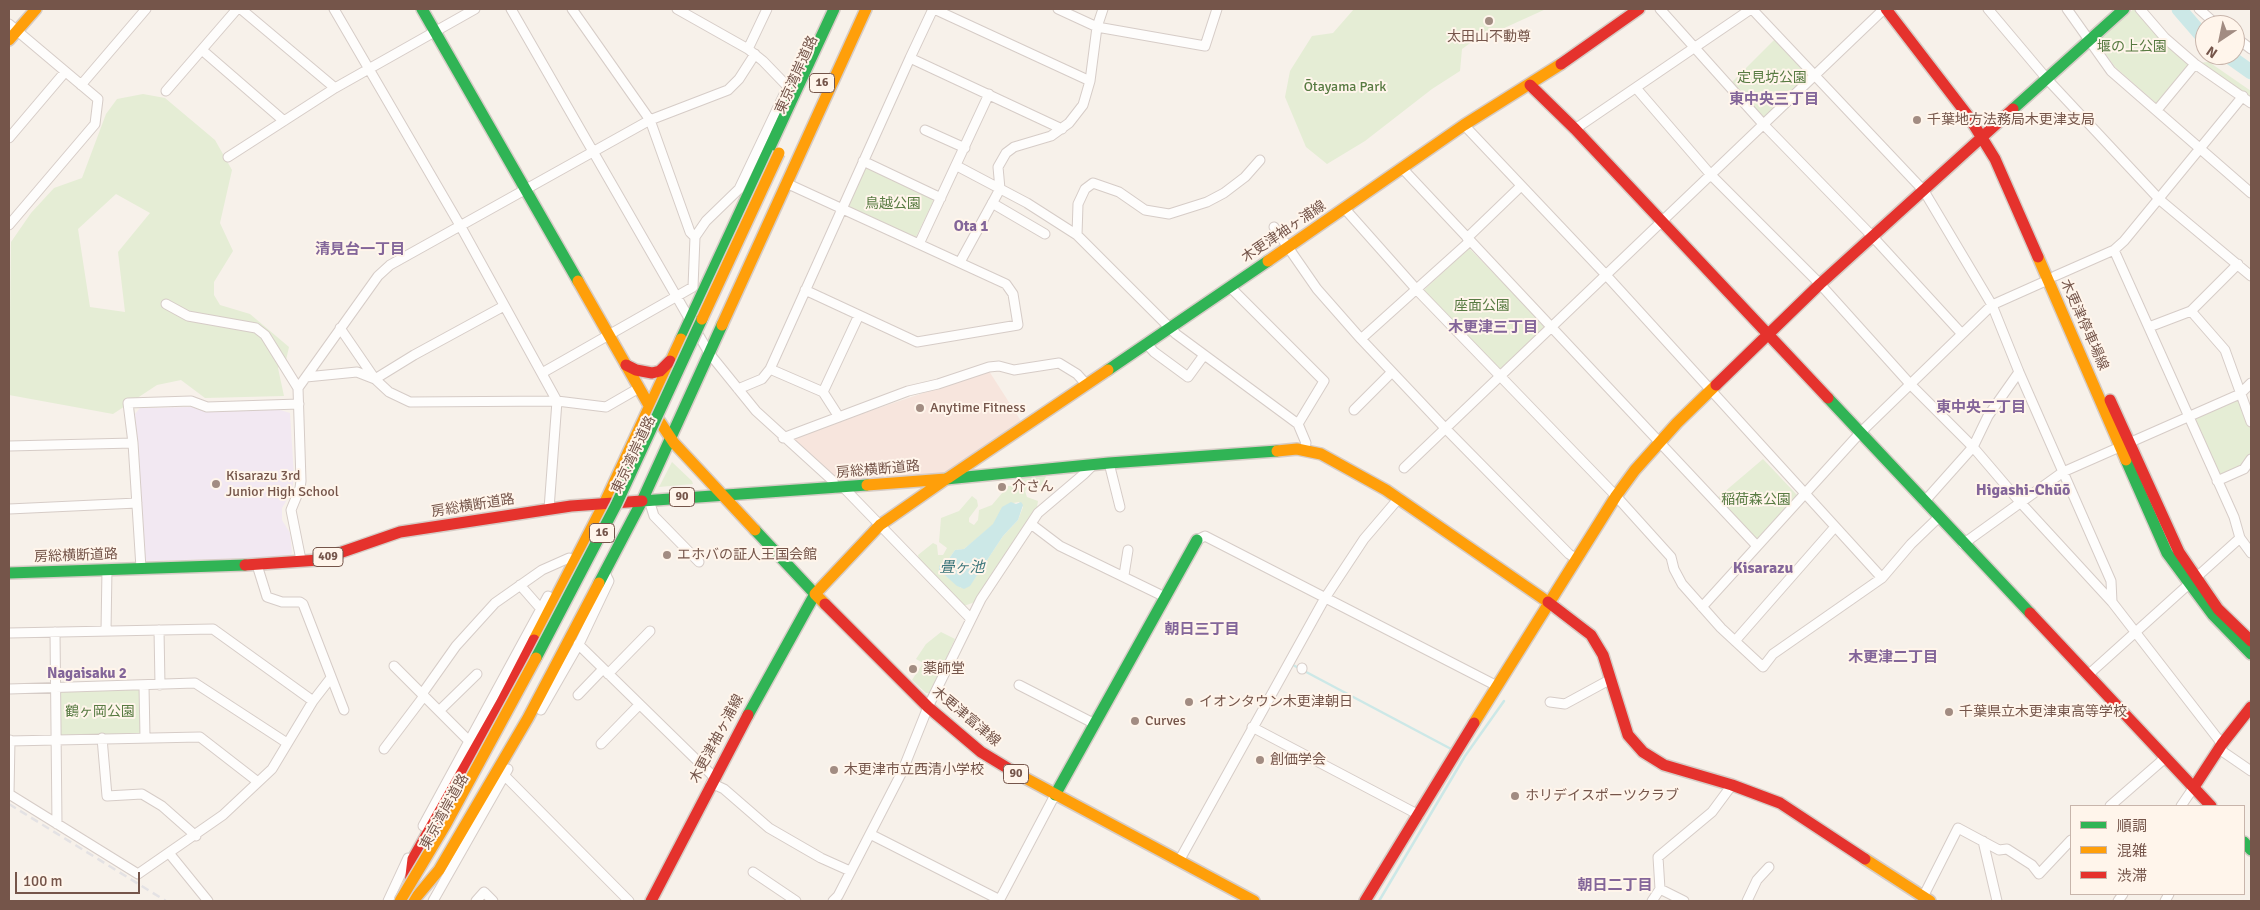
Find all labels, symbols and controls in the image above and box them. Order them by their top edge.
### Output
marker: 太田山不動尊 [1483,15,1495,27]
north arrow [2195,15,2245,65]
place label: 太田山不動尊 [1447,29,1531,45]
street label: 東京湾岸道路 [772,33,822,117]
park label: 堰の上公園 [2097,39,2167,55]
text: N [2203,42,2221,62]
park label: 定見坊公園 [1737,70,1807,86]
road number: 16 [810,74,834,92]
park label: Ōtayama Park [1304,79,1386,95]
district label: 東中央三丁目 [1729,91,1819,109]
place label: 千葉地方法務局木更津支局 [1927,112,2095,128]
marker: 千葉地方法務局木更津支局 [1911,114,1923,126]
park label: 鳥越公園 [865,196,921,212]
street label: 木更津袖ヶ浦線 [1239,198,1329,266]
district label: Ota 1 [954,218,988,236]
district label: 清見台一丁目 [315,241,405,259]
street label: 木更津停車場線 [2056,277,2112,373]
park label: 座面公園 [1454,298,1510,314]
district label: 木更津三丁目 [1448,319,1538,337]
district label: 東中央二丁目 [1936,399,2026,417]
place label: Anytime Fitness [930,400,1026,416]
marker: Anytime Fitness [914,402,926,414]
street label: 東京湾岸道路 [609,413,659,497]
street label: 房総横断道路 [835,458,921,482]
place label: Kisarazu 3rd Junior High School [226,468,339,501]
marker: Kisarazu 3rd Junior High School [210,478,222,490]
place label: 介さん [1012,479,1054,495]
marker: 介さん [996,481,1008,493]
district label: Higashi-Chūō [1976,481,2070,501]
road number: 90 [670,488,694,507]
street label: 房総横断道路 [430,491,516,521]
park label: 稲荷森公園 [1721,492,1791,508]
road number: 16 [590,524,614,542]
street label: 房総横断道路 [34,546,118,566]
place label: エホバの証人王国会館 [677,547,817,563]
road number: 409 [313,548,343,566]
marker: エホバの証人王国会館 [661,549,673,561]
water label: 畳ヶ池 [940,559,984,577]
district label: Kisarazu [1733,559,1793,579]
district label: 朝日三丁目 [1165,621,1239,639]
district label: 木更津二丁目 [1848,649,1938,667]
place label: 薬師堂 [923,661,965,677]
marker: 薬師堂 [907,663,919,675]
district label: Nagaisaku 2 [47,665,127,683]
street label: 木更津富津線 [928,684,1004,750]
street label: 木更津袖ヶ浦線 [687,692,747,786]
place label: イオンタウン木更津朝日 [1199,694,1353,710]
marker: イオンタウン木更津朝日 [1183,696,1195,708]
park label: 鶴ヶ岡公園 [65,704,135,720]
place label: 千葉県立木更津東高等学校 [1959,704,2127,720]
marker: 千葉県立木更津東高等学校 [1943,706,1955,718]
place label: Curves [1145,713,1186,729]
marker: Curves [1129,715,1141,727]
place label: 創価学会 [1270,752,1326,768]
marker: 創価学会 [1254,754,1266,766]
place label: 木更津市立西清小学校 [844,762,984,778]
marker: 木更津市立西清小学校 [828,764,840,776]
road number: 90 [1004,764,1028,784]
street label: 東京湾岸道路 [417,771,473,853]
place label: ホリデイスポーツクラブ [1525,788,1679,804]
marker: ホリデイスポーツクラブ [1509,790,1521,802]
legend [2070,805,2245,895]
text: 順調 [2117,817,2147,835]
text: 混雑 [2117,842,2147,860]
scale bar [18,862,142,894]
text: 渋滞 [2117,867,2147,885]
text: 100 m [23,872,63,890]
district label: 朝日二丁目 [1578,877,1652,895]

